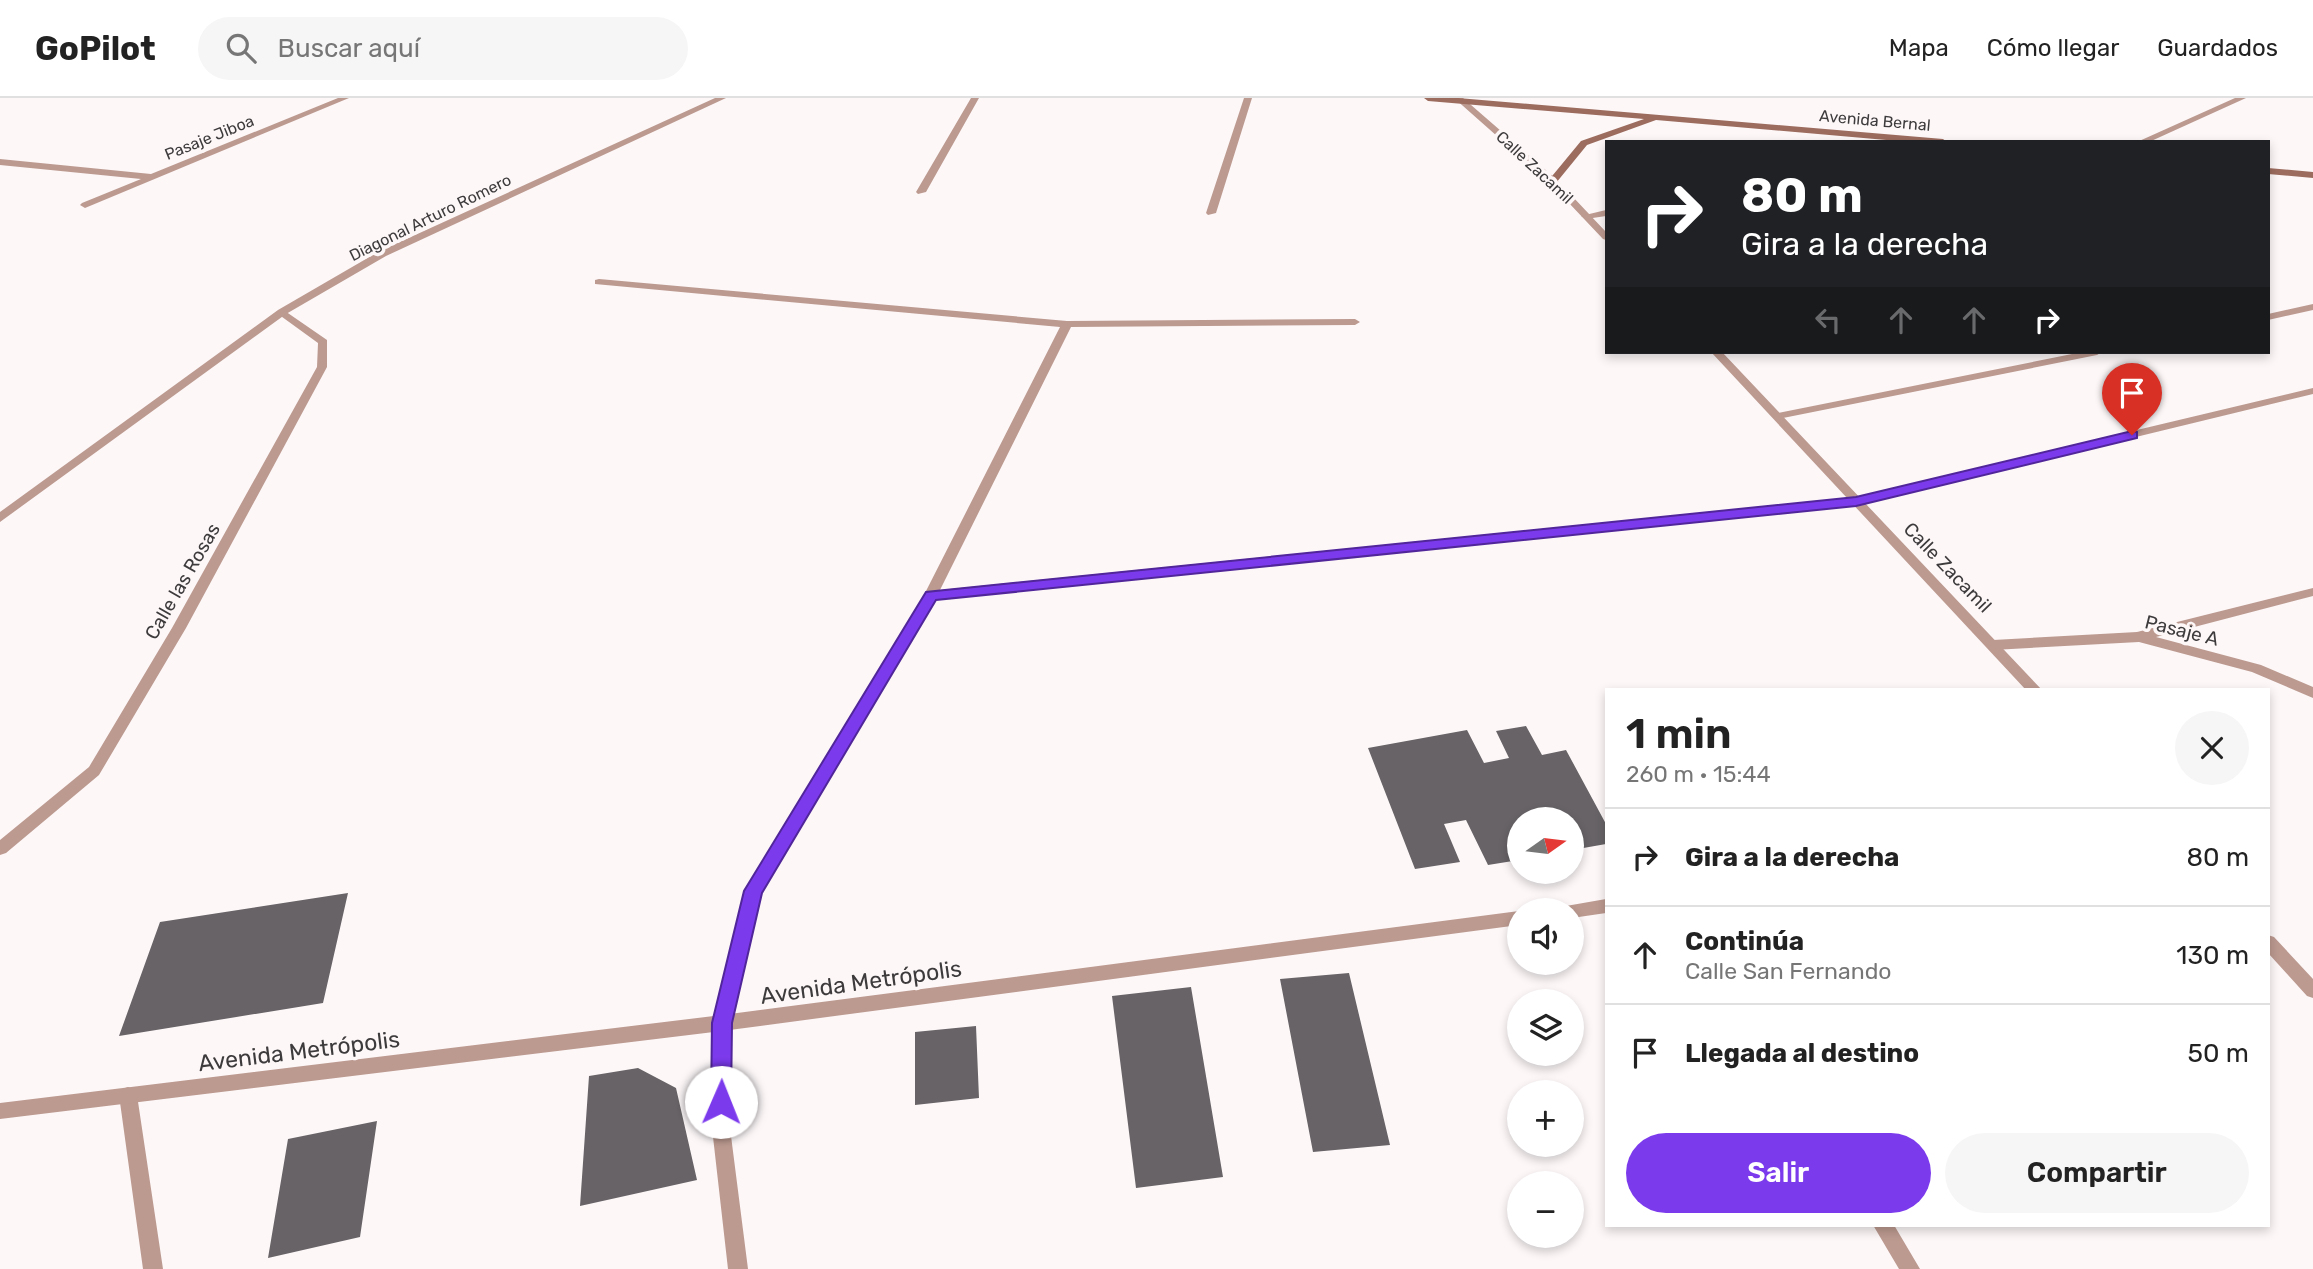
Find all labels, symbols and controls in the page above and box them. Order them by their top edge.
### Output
search box [198,17,688,80]
text: GoPilot [35,29,156,68]
icon: search [222,29,260,67]
text: Buscar aquí [278,33,420,64]
text: Mapa [1889,34,1949,62]
text: Cómo llegar [1987,34,2119,62]
text: Guardados [2157,34,2278,62]
street label: Avenida Bernal [1818,106,1931,135]
street label: Pasaje Jiboa [162,111,257,164]
street label: Calle Zacamil [1492,127,1577,208]
text: 80 m [1741,166,1863,224]
icon: right [1626,168,1717,259]
street label: Diagonal Arturo Romero [346,170,514,265]
text: Gira a la derecha [1741,225,1988,263]
icon: left [1809,301,1847,339]
icon: ahead [1882,301,1920,339]
icon: ahead [1955,301,1993,339]
icon: right [2028,301,2066,339]
pin [2102,363,2162,435]
icon: arrive [2113,374,2151,412]
street label: Calle Zacamil [1899,517,1996,617]
street label: Calle las Rosas [140,519,225,643]
street label: Pasaje A [2143,610,2221,651]
text: 1 min [1626,709,1732,759]
button: close [2175,711,2249,785]
text: 260 m · 15:44 [1626,760,1771,788]
north arrow [1507,807,1584,884]
map controls [1507,807,1584,1248]
icon: right [1626,838,1664,876]
text: Gira a la derecha [1685,842,1899,873]
text: 80 m [2186,842,2249,873]
button: sound [1507,898,1584,975]
text: Continúa [1685,926,1804,957]
icon: ahead [1626,936,1664,974]
text: 130 m [2176,940,2249,971]
street label: Avenida Metrópolis [759,954,963,1010]
text: Calle San Fernando [1685,957,1892,985]
button: layers [1507,989,1584,1066]
street label: Avenida Metrópolis [197,1025,401,1077]
icon: arrive [1626,1034,1664,1072]
text: Llegada al destino [1685,1038,1919,1069]
text: 50 m [2188,1038,2249,1069]
position arrow [684,1065,758,1139]
button: + [1507,1080,1584,1157]
button: Salir [1626,1133,1931,1213]
button: Compartir [1945,1133,2249,1213]
button: − [1507,1171,1584,1248]

